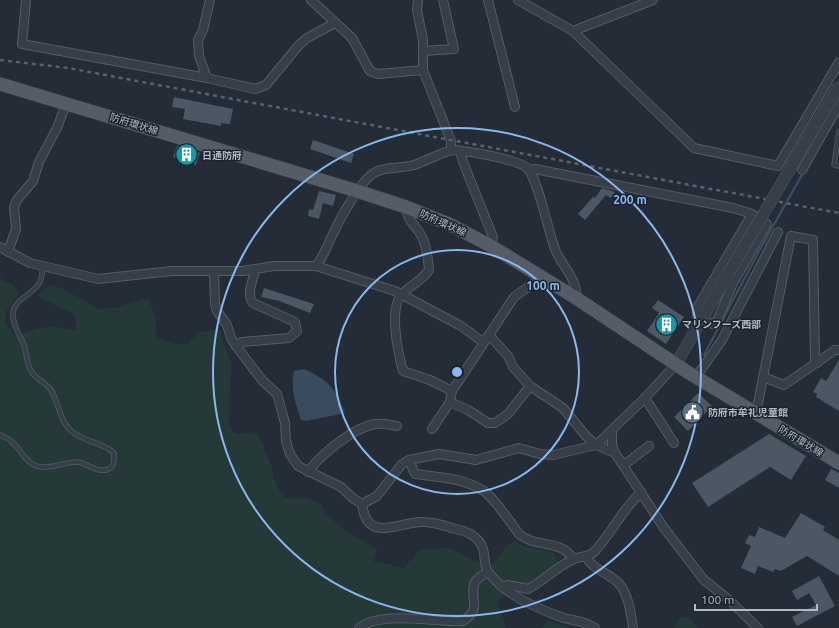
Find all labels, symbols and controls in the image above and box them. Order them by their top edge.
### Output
street label: 防府環状線 [108,111,160,137]
building icon: 日通防府 [174,142,200,168]
place label: 日通防府 [202,150,242,161]
text: 200 m [613,193,647,206]
street label: 防府環状線 [418,208,468,238]
text: 100 m [526,279,560,292]
building icon: マリンフーズ西部 [653,311,679,337]
place label: マリンフーズ西部 [682,319,761,330]
centre of rings [450,365,464,379]
public building icon: 防府市牟礼児童館 [679,399,705,425]
place label: 防府市牟礼児童館 [708,407,788,418]
street label: 防府環状線 [777,423,825,459]
scale bar [695,586,817,612]
text: 100 m [701,593,734,606]

